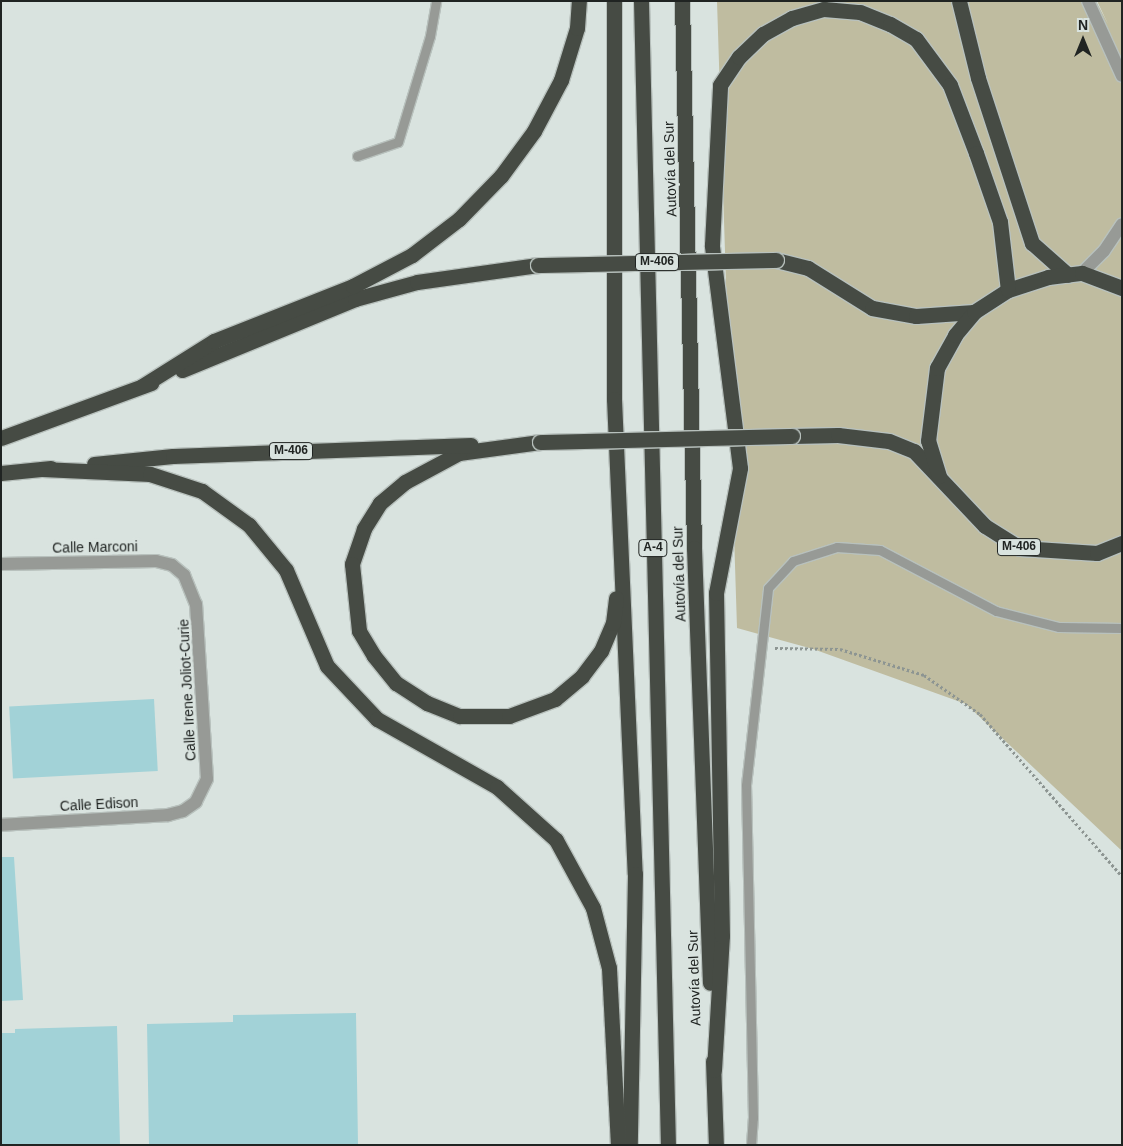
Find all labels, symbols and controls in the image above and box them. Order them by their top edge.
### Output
north arrow [1058,15,1108,65]
text: N [1078,17,1088,33]
street label: Autovía del Sur [660,121,680,217]
road number: M-406 [634,252,680,272]
road number: M-406 [268,442,314,461]
street label: Autovía del Sur [669,526,689,622]
street label: Calle Marconi [52,538,138,556]
road number: A-4 [638,538,668,558]
road number: M-406 [996,538,1042,556]
street label: Calle Irene Joliot-Curie [175,618,199,762]
street label: Calle Edison [59,794,139,814]
street label: Autovía del Sur [684,930,704,1026]

